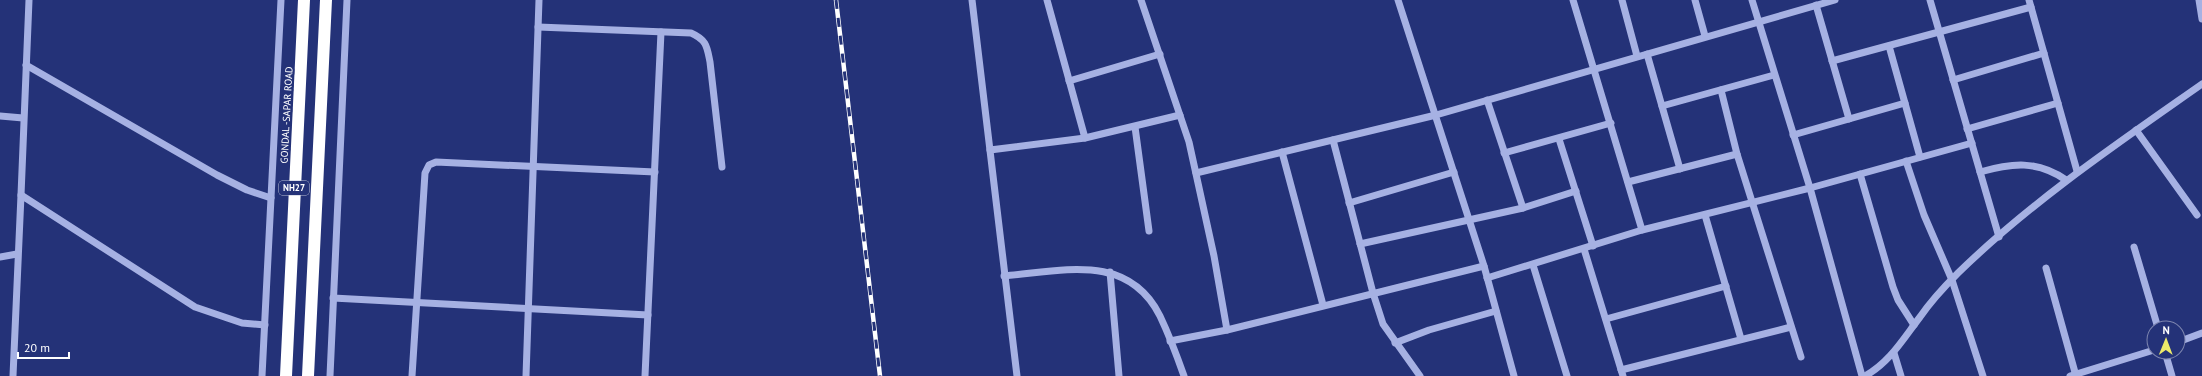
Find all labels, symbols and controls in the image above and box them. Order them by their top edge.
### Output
street label: GONDAL -SAPAR ROAD [277,66,296,164]
road number: NH27 [279,181,309,195]
north arrow [2146,320,2186,360]
text: N [2162,323,2170,337]
scale bar [18,334,69,360]
text: 20 m [24,340,50,355]

